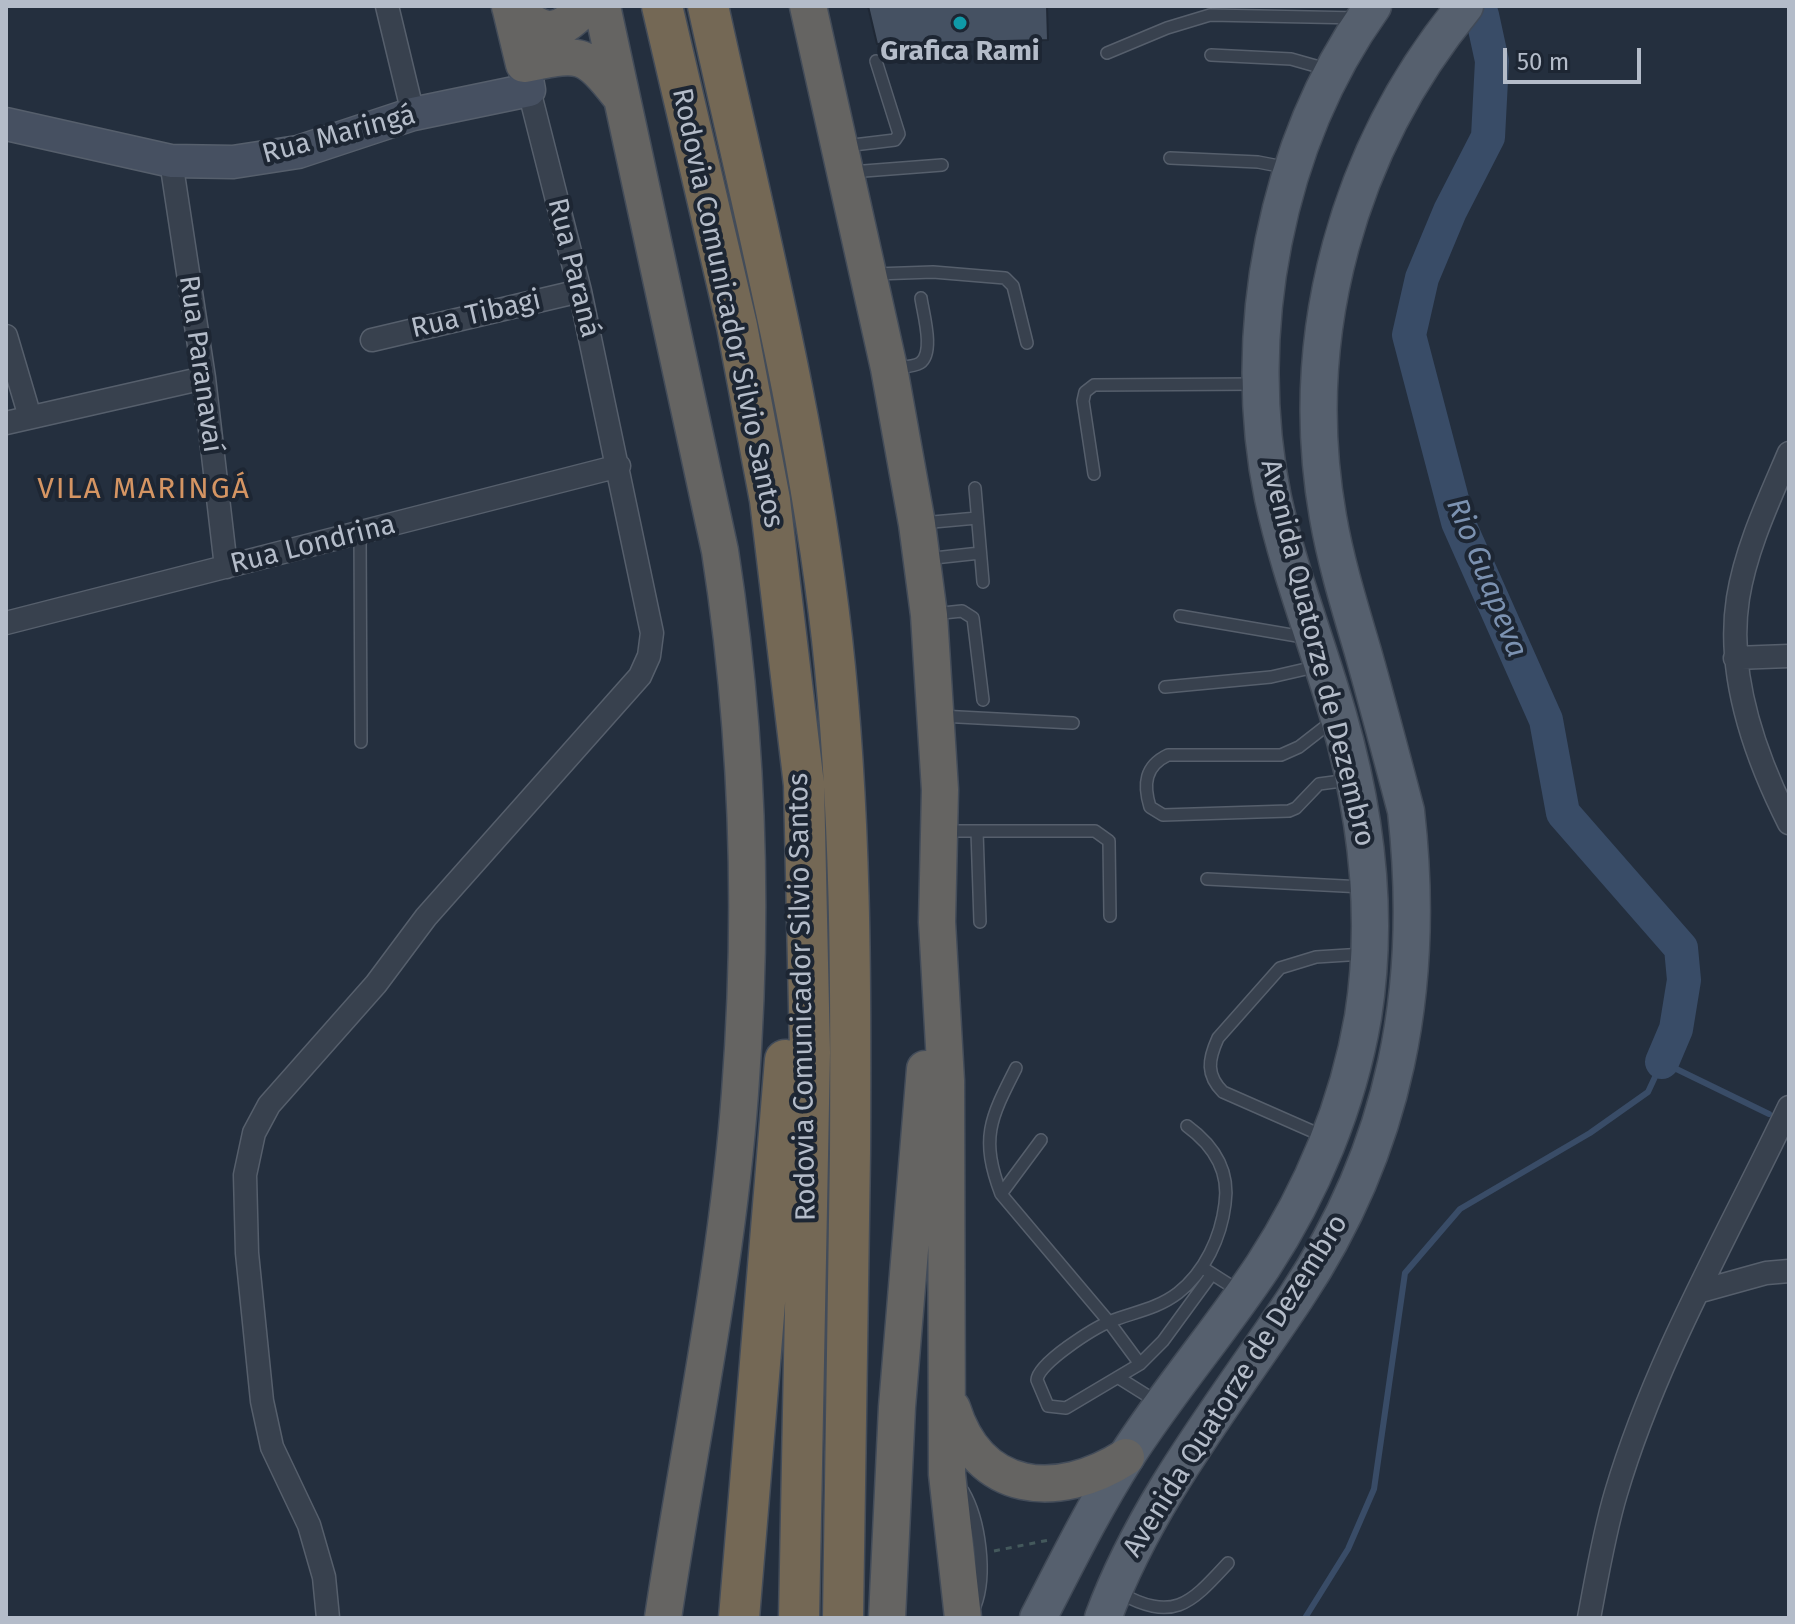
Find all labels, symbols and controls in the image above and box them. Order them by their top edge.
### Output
marker: Grafica Rami [951,14,969,32]
scale bar [1507,32,1645,82]
place label: Grafica Rami [880,35,1040,69]
text: 50 m [1517,48,1569,76]
street label: Rodovia Comunicador Silvio Santos [664,85,790,531]
street label: Rua Maringá [259,98,419,172]
street label: Rua Paraná [539,195,607,341]
street label: Rua Paranavaí [171,273,229,455]
street label: Rua Tibagi [408,284,544,346]
street label: Avenida Quatorze de Dezembro [1253,456,1381,850]
district label: VILA MARINGÁ [37,472,251,508]
water label: Rio Guapeva [1438,493,1534,663]
street label: Rua Londrina [227,508,399,582]
street label: Rodovia Comunicador Silvio Santos [782,773,824,1221]
street label: Avenida Quatorze de Dezembro [1116,1209,1356,1563]

